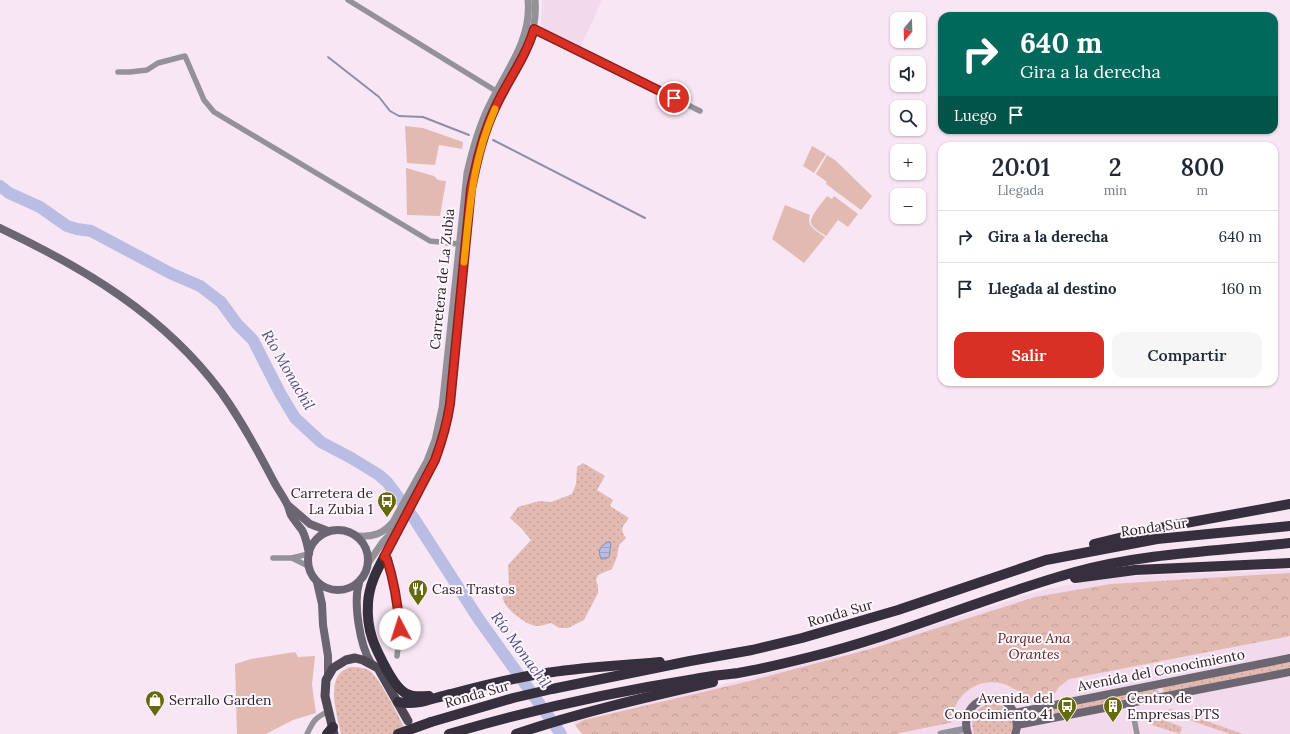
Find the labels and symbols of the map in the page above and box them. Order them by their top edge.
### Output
north arrow [890,12,926,48]
pin [657,81,691,115]
street label: Carretera de La Zubia [426,208,458,350]
water label: Río Monachil [258,326,319,414]
place label: Carretera de La Zubia 1 [291,484,373,518]
bus stop icon: Carretera de La Zubia 1 [376,490,398,518]
street label: Ronda Sur [1120,513,1188,541]
restaurant icon: Casa Trastos [407,578,429,606]
place label: Casa Trastos [432,580,515,598]
street label: Ronda Sur [805,595,875,631]
position arrow [379,608,421,650]
water label: Río Monachil [487,608,556,692]
park label: Parque Ana Orantes [997,629,1071,663]
street label: Avenida del Conocimiento [1075,645,1246,695]
street label: Ronda Sur [442,676,512,712]
shop icon: Serrallo Garden [144,689,166,717]
place label: Avenida del Conocimiento 41 [945,689,1053,723]
place label: Centro de Empresas PTS [1127,689,1219,723]
place label: Serrallo Garden [169,691,272,709]
bus stop icon: Avenida del Conocimiento 41 [1056,695,1078,723]
building icon: Centro de Empresas PTS [1102,695,1124,723]

